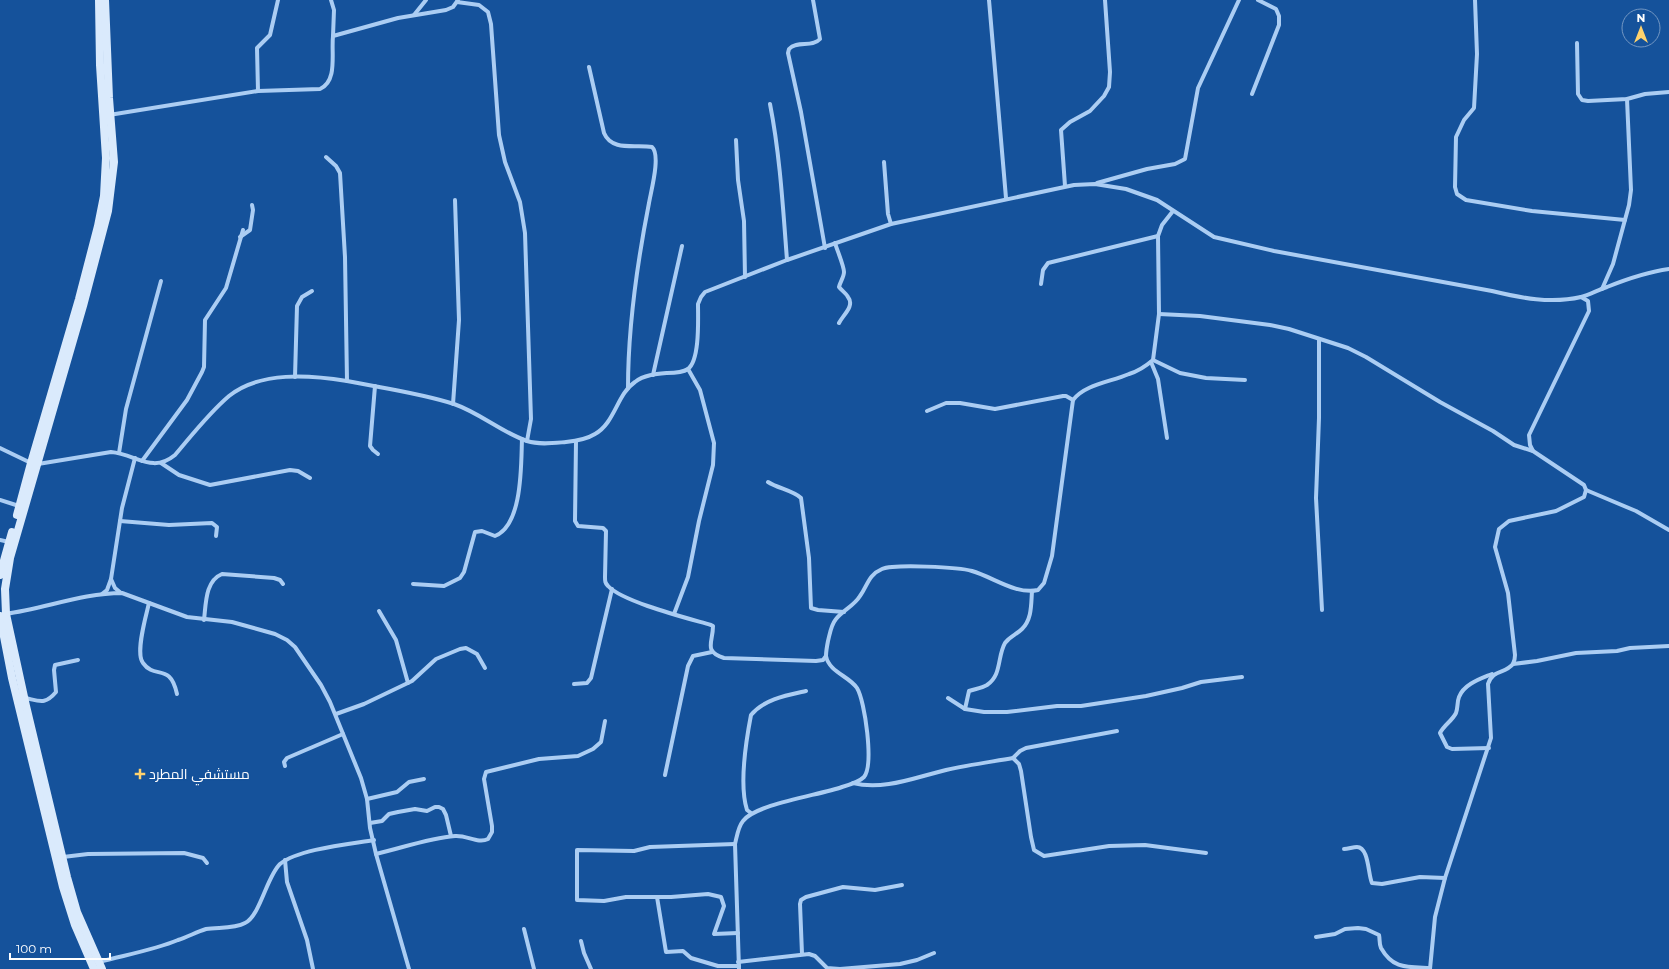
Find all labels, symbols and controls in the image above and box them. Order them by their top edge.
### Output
north arrow [1621,8,1661,48]
text: N [1637,11,1645,25]
place label: مستشفي المطرد [149,765,250,786]
marker: مستشفي المطرد [134,768,146,780]
scale bar [10,935,110,961]
text: 100 m [16,941,52,956]

